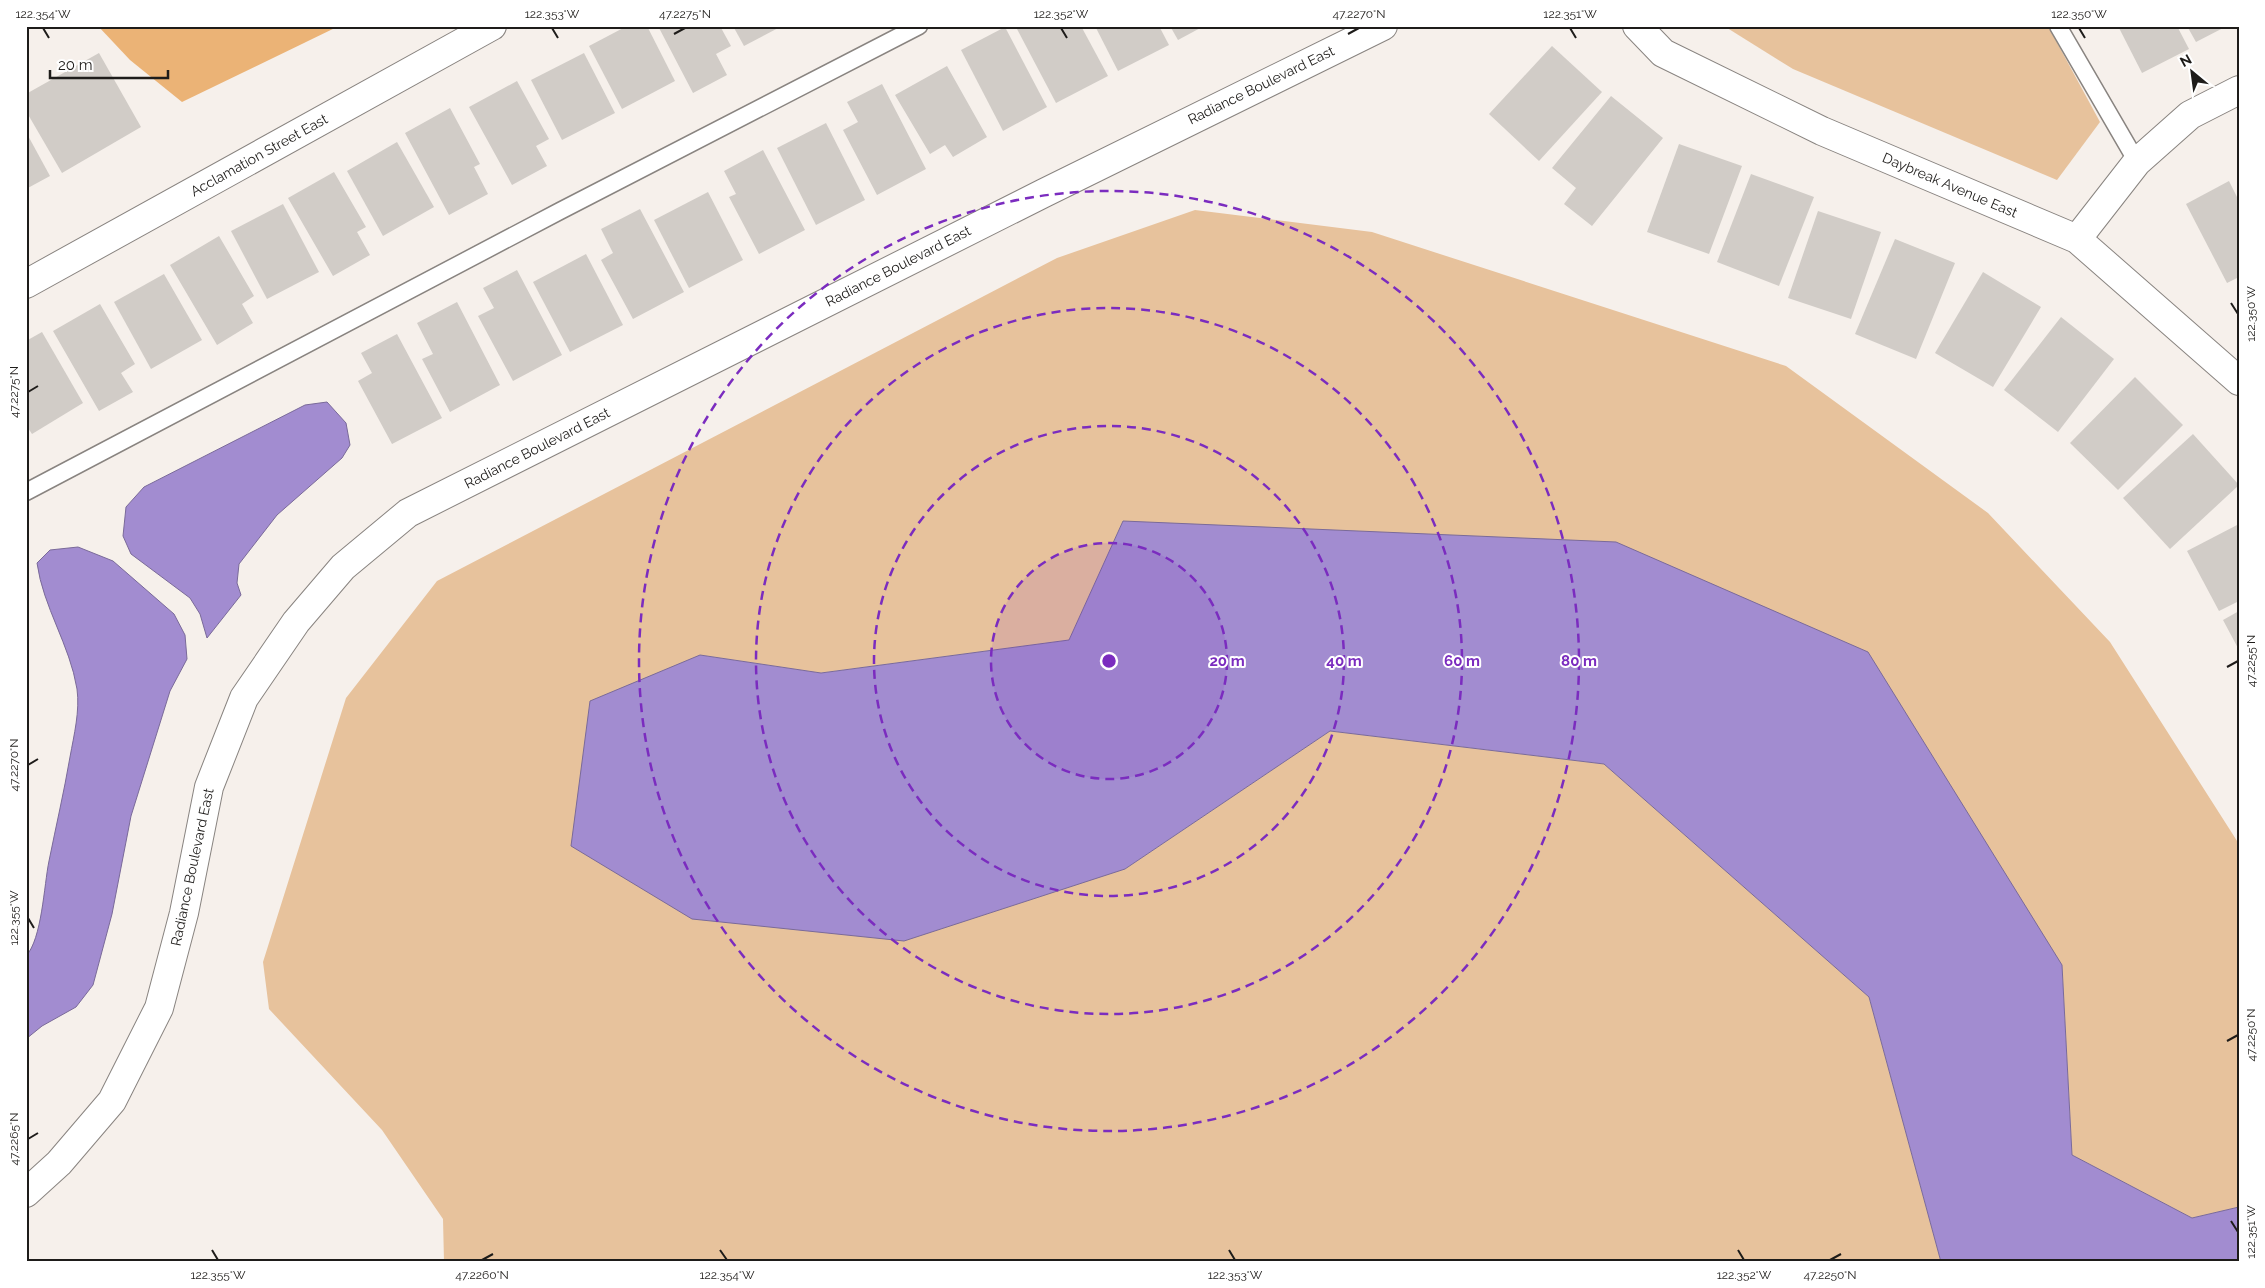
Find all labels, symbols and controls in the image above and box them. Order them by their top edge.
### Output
text: 122.354°W [15,7,71,21]
text: 122.353°W [525,7,580,21]
text: 47.2275°N [659,7,711,21]
text: 122.352°W [1034,7,1089,21]
text: 47.2270°N [1333,7,1385,21]
text: 122.351°W [1543,7,1597,21]
text: 122.350°W [2051,7,2107,21]
street label: Radiance Boulevard East [1185,42,1337,127]
scale bar [50,48,168,80]
north arrow [2168,48,2218,98]
text: N [2177,51,2194,70]
text: 20 m [58,56,93,74]
street label: Acclamation Street East [188,110,331,199]
street label: Daybreak Avenue East [1880,149,2020,221]
street label: Radiance Boulevard East [823,222,974,310]
text: 122.350°W [2244,286,2258,342]
text: 47.2275°N [7,366,21,418]
street label: Radiance Boulevard East [462,404,613,492]
text: 47.2255°N [2244,635,2258,687]
centre of rings [1100,652,1118,670]
text: 20 m [1209,652,1245,670]
text: 40 m [1326,652,1362,670]
text: 60 m [1444,652,1480,670]
text: 80 m [1561,652,1597,670]
text: 47.2270°N [7,739,21,791]
street label: Radiance Boulevard East [167,786,217,947]
text: 122.355°W [7,890,21,946]
text: 47.2250°N [2244,1009,2258,1062]
text: 47.2265°N [7,1112,21,1166]
text: 122.351°W [2244,1205,2258,1259]
text: 122.355°W [190,1268,246,1282]
text: 47.2260°N [455,1268,509,1282]
text: 122.354°W [699,1268,755,1282]
text: 122.353°W [1208,1268,1263,1282]
text: 122.352°W [1717,1268,1772,1282]
text: 47.2250°N [1804,1268,1857,1282]

